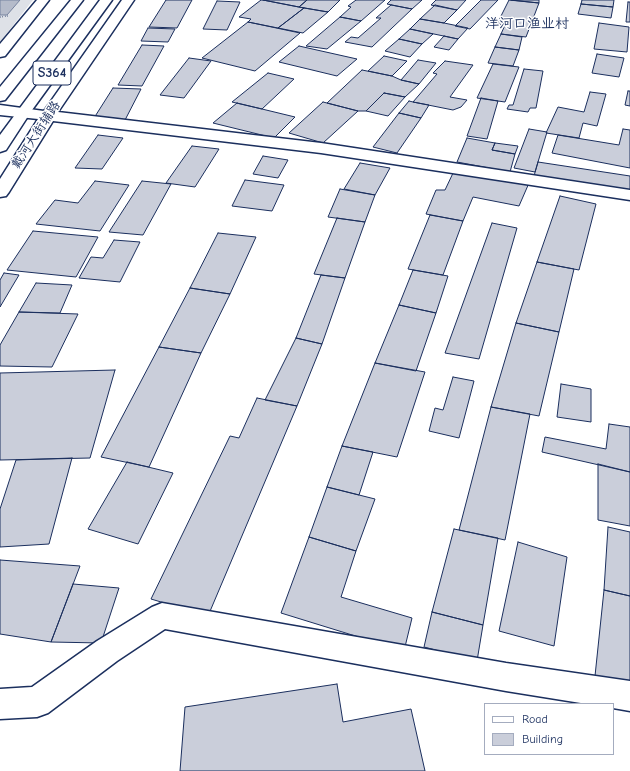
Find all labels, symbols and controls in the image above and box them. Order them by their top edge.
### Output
district label: 洋河口渔业村 [485,16,569,32]
road number: S364 [33,61,71,85]
street label: 戴河大街辅路 [8,98,64,172]
legend [484,703,614,755]
text: Road [522,712,548,726]
text: Building [522,732,563,746]

